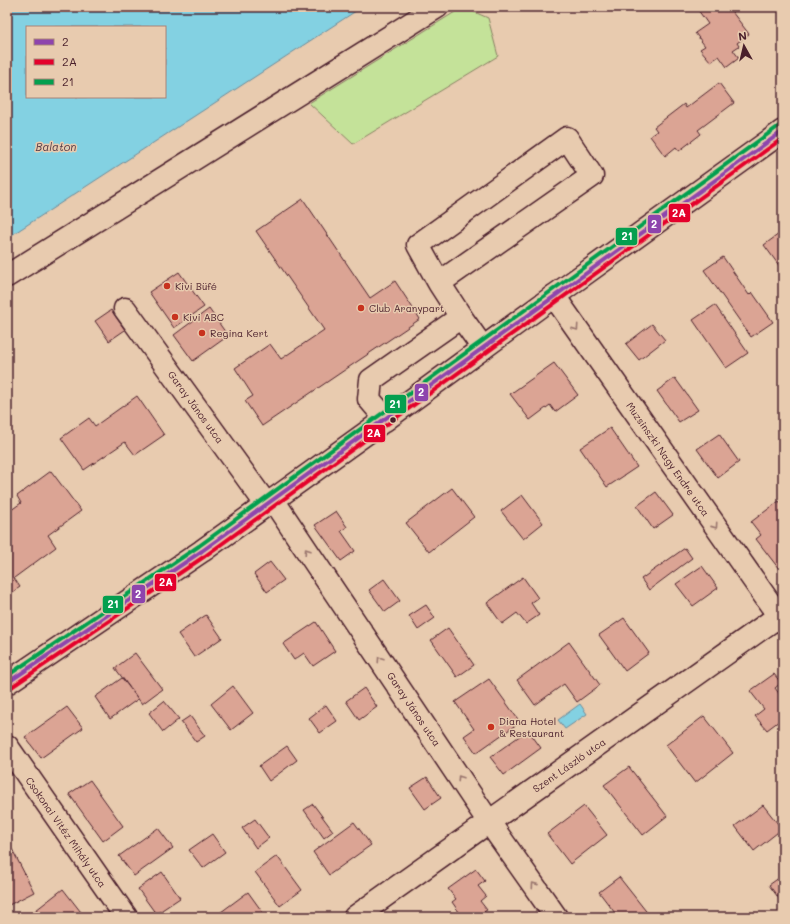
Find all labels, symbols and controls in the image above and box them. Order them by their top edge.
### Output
legend [26,26,166,98]
north arrow [724,26,764,66]
text: N [737,28,748,44]
text: 2 [62,33,69,49]
text: 2A [62,53,77,69]
text: 21 [62,73,74,89]
water label: Balaton [36,139,76,154]
line badge: 2A [668,203,691,223]
text: 2A [672,205,686,220]
line badge: 2 [647,214,662,234]
text: 2 [651,216,657,231]
line badge: 21 [615,227,638,246]
text: 21 [621,228,633,243]
place label: Kivi Büfé [175,279,217,293]
marker: Kivi Büfé [162,281,172,291]
place label: Club Aranypart [369,301,444,315]
marker: Club Aranypart [356,303,366,313]
place label: Kivi ABC [183,310,224,324]
marker: Kivi ABC [170,312,180,322]
one-way arrow [571,323,578,330]
place label: Regina Kert [210,326,268,340]
marker: Regina Kert [197,328,207,338]
street label: Garay János utca [165,368,227,446]
line badge: 2 [414,383,429,402]
text: 2 [418,384,424,399]
line badge: 21 [384,394,407,414]
text: 21 [389,396,401,411]
street label: Muzsinszki Nagy Endre utca [623,399,713,519]
unlabelled marker [388,415,398,425]
line badge: 2A [363,424,386,443]
text: 2A [367,425,381,440]
one-way arrow [710,521,717,528]
one-way arrow [305,548,312,555]
line badge: 2A [154,573,177,592]
text: 2A [159,574,173,589]
line badge: 2 [131,584,146,604]
text: 2 [135,586,141,601]
line badge: 21 [102,595,124,614]
text: 21 [107,596,119,611]
one-way arrow [378,656,385,663]
street label: Garay János utca [384,669,444,749]
place label: Diana Hotel & Restaurant [499,714,564,740]
marker: Diana Hotel & Restaurant [486,722,496,732]
street label: Szent László utca [530,735,608,795]
street label: Csokonai Vitéz Mihály utca [22,774,110,890]
one-way arrow [457,775,465,782]
one-way arrow [531,882,539,889]

